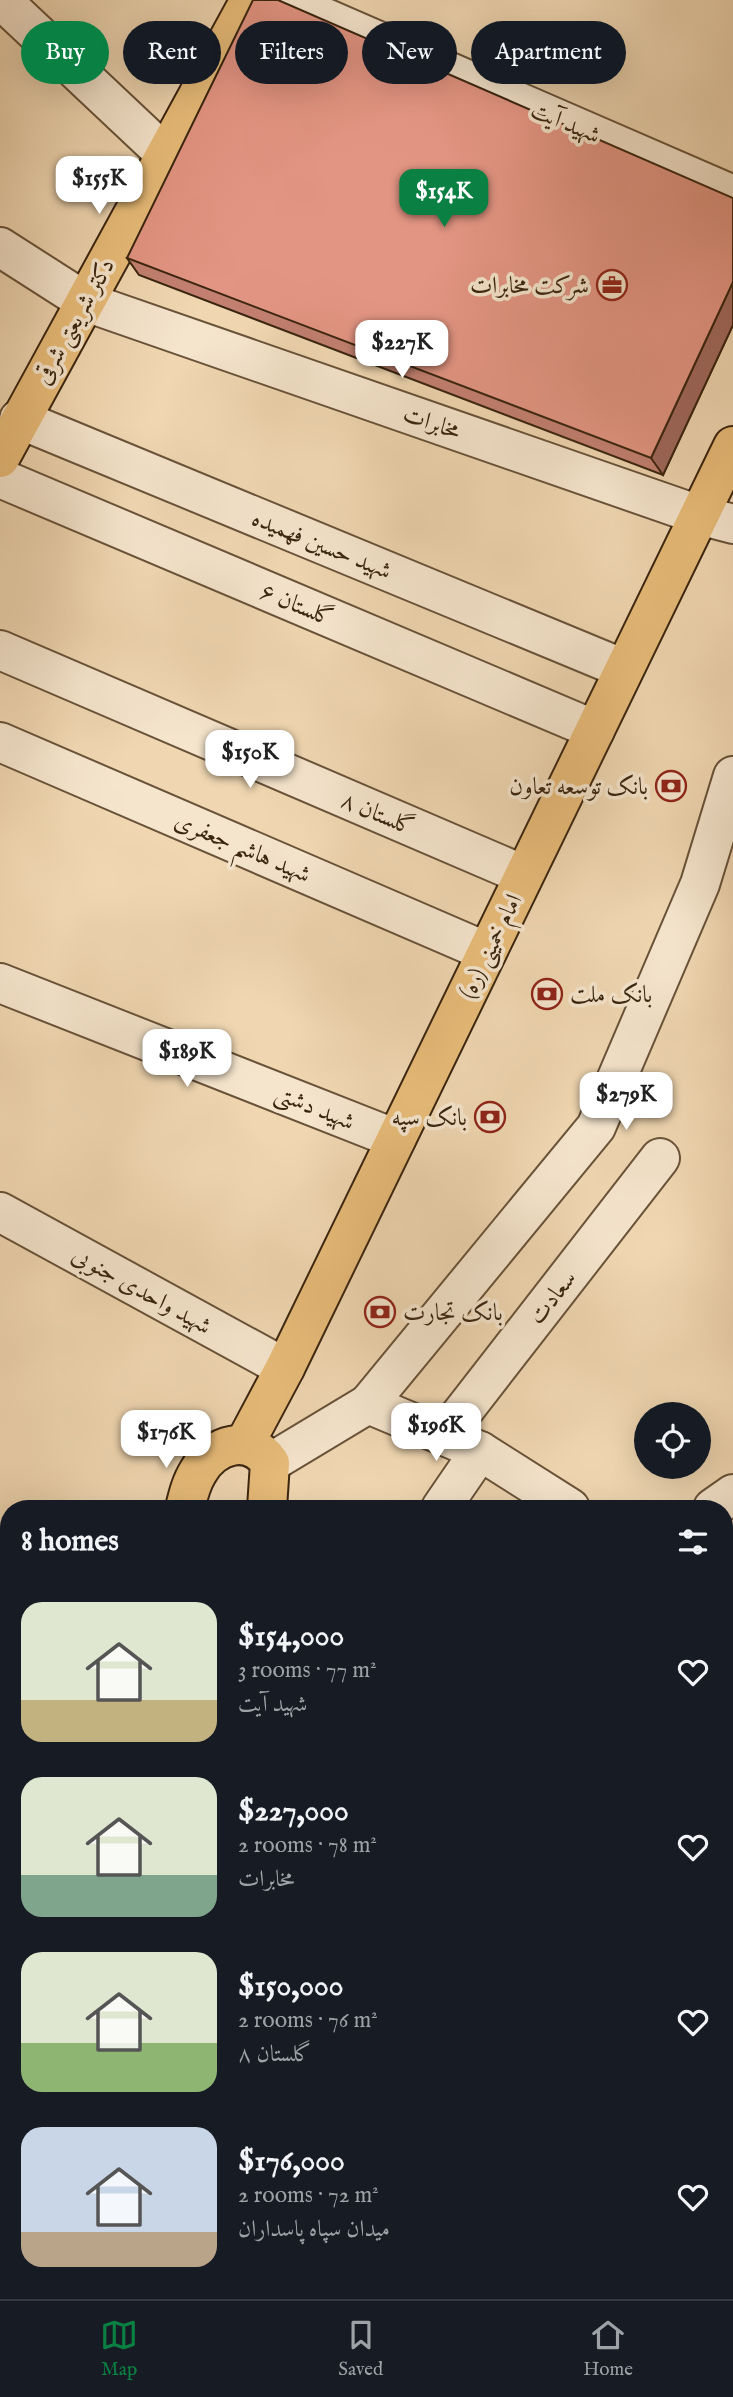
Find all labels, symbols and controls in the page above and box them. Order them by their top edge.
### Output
chip: Buy [21,21,109,84]
chip: Rent [123,21,221,84]
chip: Filters [235,21,348,84]
chip: New [362,21,457,84]
chip: Apartment [471,21,626,84]
street label: شهید آیت [526,95,605,152]
pin: $155K [50,156,148,216]
text: $155K [72,164,126,193]
pin: $154K [395,170,493,229]
text: $154K [415,177,473,206]
street label: دکتر شریعتی شرقی [28,253,123,390]
office icon: شرکت مخابرات [595,268,629,302]
place label: شرکت مخابرات [470,271,589,302]
pin: $227K [353,320,451,380]
text: $227K [371,328,433,357]
street label: مخابرات [399,399,465,448]
street label: شهيد حسین فهمیده [247,503,396,588]
street label: گلستان ۶ [255,575,338,635]
pin: $150K [201,730,299,790]
text: $150K [221,738,279,767]
bank icon: بانک توسعه تعاون [654,769,688,803]
place label: بانک توسعه تعاون [509,772,648,803]
street label: گلستان ۸ [336,784,419,844]
street label: شهيد هاشم جعفری [167,806,315,897]
street label: امام خمینی (ره) [453,889,534,1006]
bank icon: بانک ملت [530,977,564,1011]
place label: بانک ملت [570,980,652,1011]
pin: $189K [138,1030,236,1089]
text: $189K [159,1037,216,1066]
pin: $279K [577,1072,675,1132]
street label: شهید دشتی [270,1078,359,1138]
text: $279K [596,1080,656,1109]
bank icon: بانک سپه [473,1100,507,1134]
place label: بانک سپه [391,1103,467,1134]
street label: شهید واحدی جنوبی [66,1240,217,1343]
street label: سعادت [522,1264,584,1331]
bank icon: بانک تجارت [363,1295,397,1329]
place label: بانک تجارت [403,1298,503,1329]
map controls [634,1402,711,1479]
button: locate [634,1402,711,1479]
pin: $196K [387,1404,485,1463]
pin: $176K [117,1410,215,1470]
text: $196K [407,1411,465,1440]
text: $176K [137,1418,195,1447]
text: 8 homes [21,1523,119,1561]
icon: filters [674,1523,712,1561]
text: $154,000 [238,1618,344,1656]
icon: home [77,1630,161,1714]
icon: heart [674,1653,712,1691]
text: 3 rooms · 77 m² [238,1656,377,1685]
text: شهید آیت [238,1690,308,1719]
text: $227,000 [238,1793,349,1831]
icon: home [77,1805,161,1889]
icon: heart [674,1828,712,1866]
text: 2 rooms · 78 m² [238,1831,377,1860]
text: مخابرات [238,1865,294,1894]
text: $150,000 [238,1968,343,2006]
icon: home [77,1980,161,2064]
icon: heart [674,2003,712,2041]
text: 2 rooms · 76 m² [238,2006,378,2035]
text: گلستان ۸ [238,2040,311,2069]
text: $176,000 [238,2143,345,2181]
icon: home [77,2155,161,2239]
icon: heart [674,2178,712,2216]
text: 2 rooms · 72 m² [238,2181,379,2210]
text: میدان سپاه پاسداران [238,2215,390,2244]
tab: Map [100,2316,138,2382]
tab: Saved [338,2316,383,2382]
tab: Home [583,2316,633,2382]

